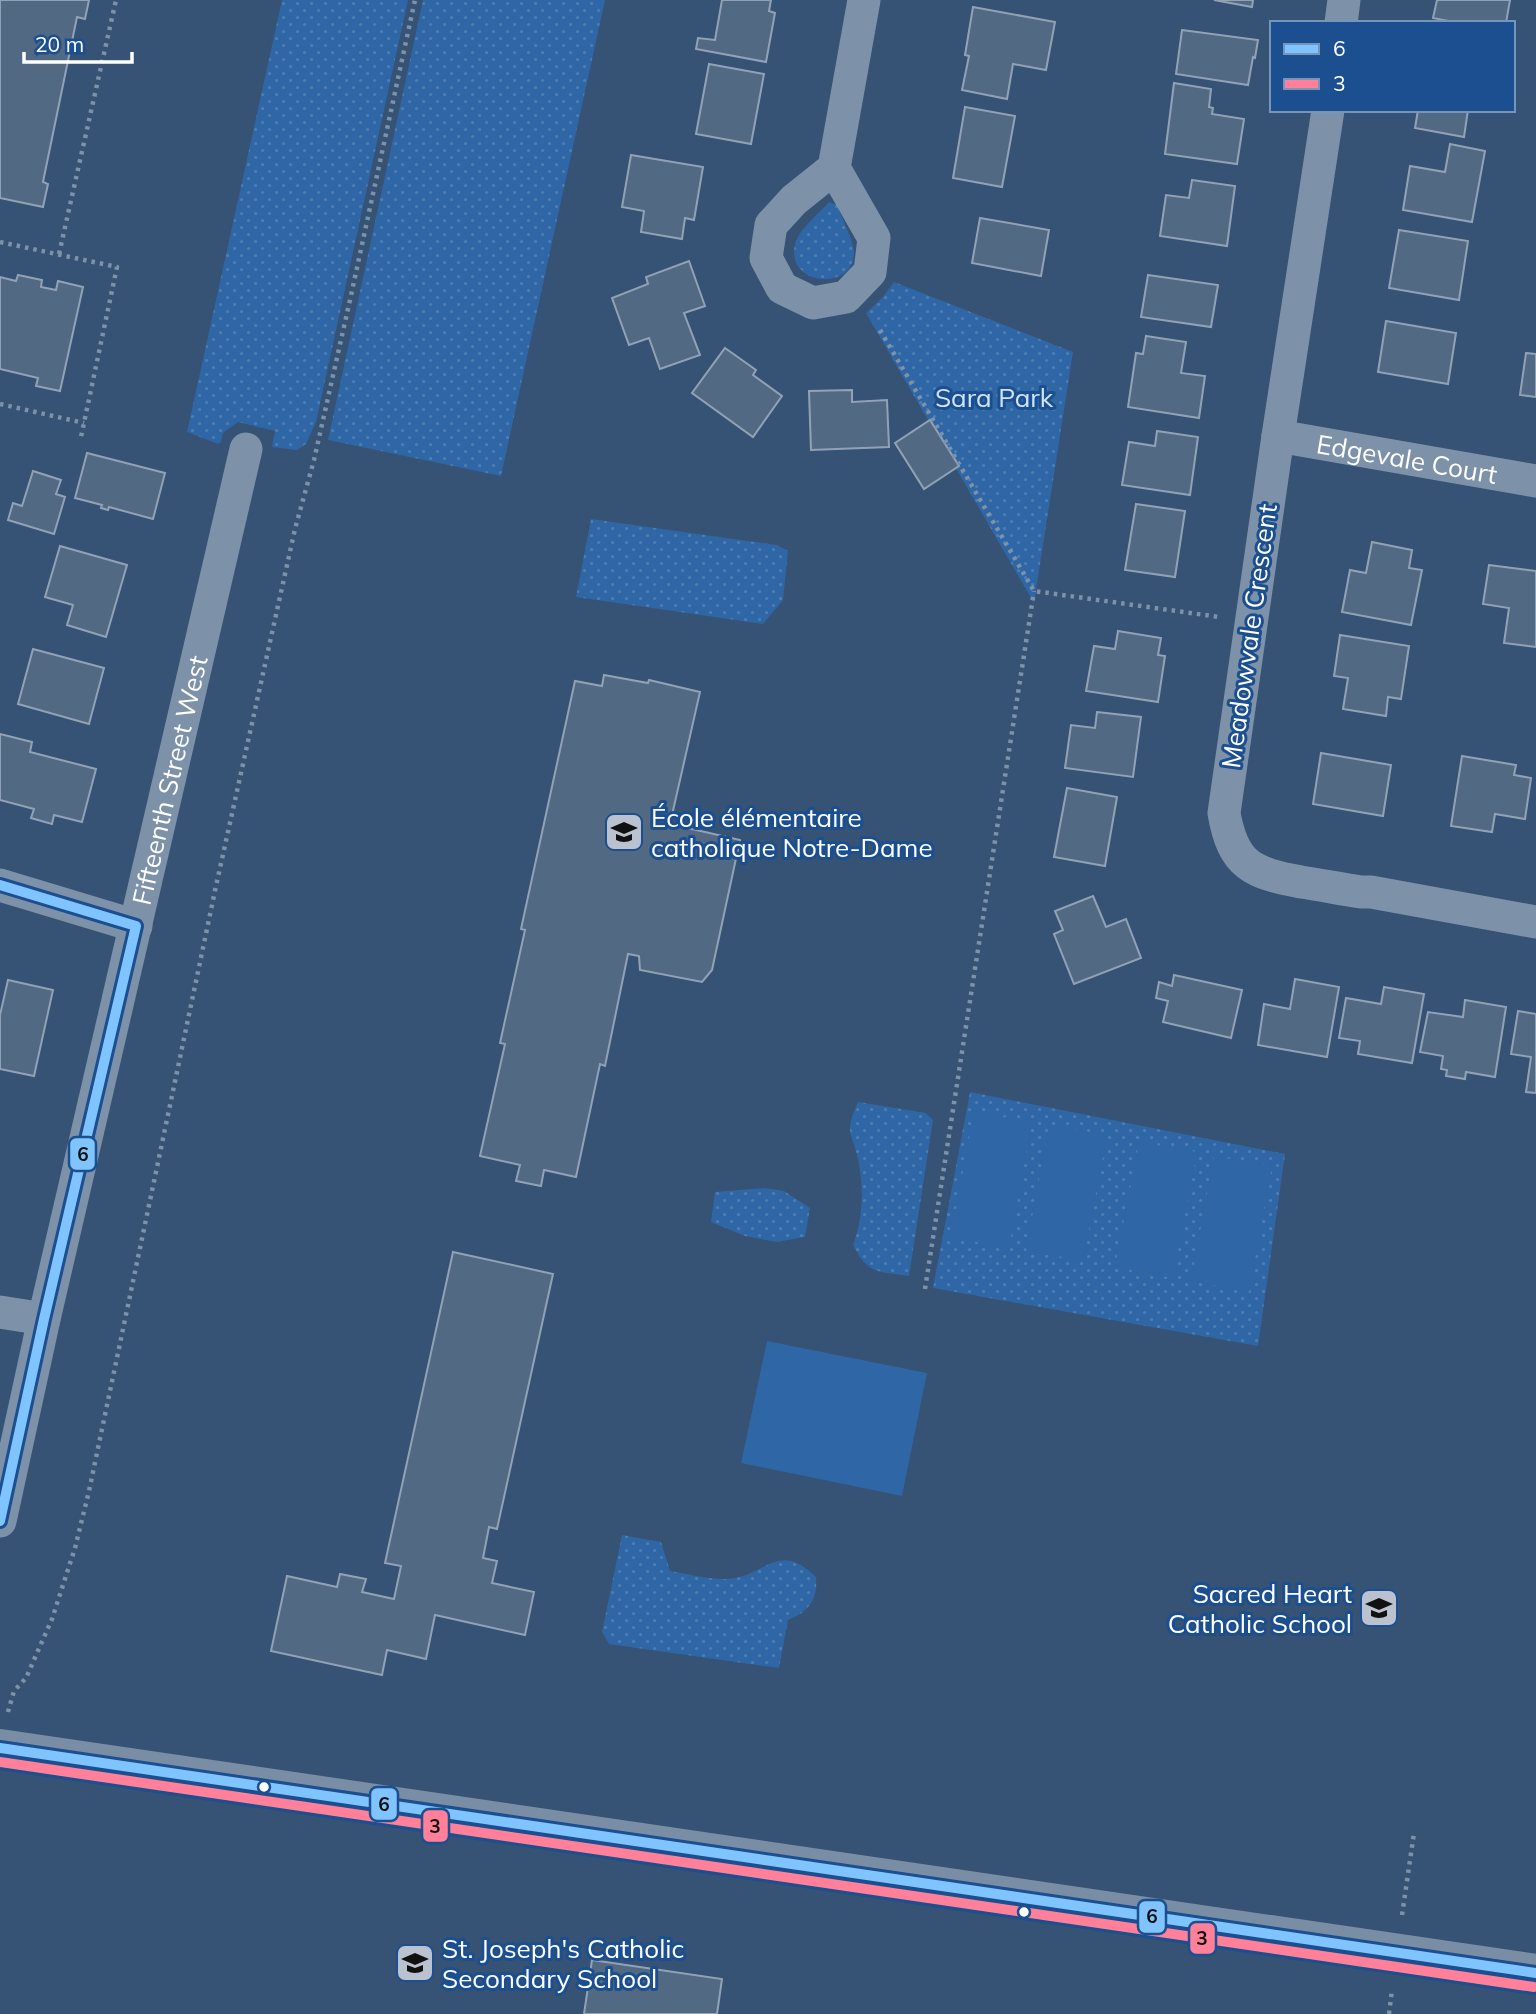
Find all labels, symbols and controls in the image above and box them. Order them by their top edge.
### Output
scale bar [24,21,133,65]
legend [1270,21,1515,112]
text: 20 m [35,31,84,57]
text: 6 [1333,35,1346,61]
text: 3 [1333,70,1346,96]
park label: Sara Park [935,381,1054,414]
street label: Edgevale Court [1314,427,1500,490]
street label: Meadowvale Crescent [1214,502,1284,770]
street label: Fifteenth Street West [124,652,214,908]
place label: École élémentaire catholique Notre-Dame [651,801,933,864]
school or university icon: École élémentaire catholique Notre-Dame [603,811,645,853]
line badge: 6 [69,1137,96,1171]
text: 6 [77,1142,89,1166]
place label: Sacred Heart Catholic School [1168,1577,1352,1640]
school or university icon: Sacred Heart Catholic School [1358,1587,1400,1629]
unlabelled marker [257,1780,271,1794]
line badge: 6 [370,1787,398,1821]
text: 6 [378,1792,390,1816]
line badge: 3 [422,1809,449,1843]
text: 3 [429,1814,441,1838]
line badge: 6 [1138,1900,1166,1934]
text: 6 [1146,1904,1158,1928]
unlabelled marker [1017,1905,1031,1919]
line badge: 3 [1189,1922,1216,1955]
text: 3 [1196,1926,1208,1950]
place label: St. Joseph's Catholic Secondary School [442,1932,684,1995]
school or university icon: St. Joseph's Catholic Secondary School [394,1942,436,1984]

